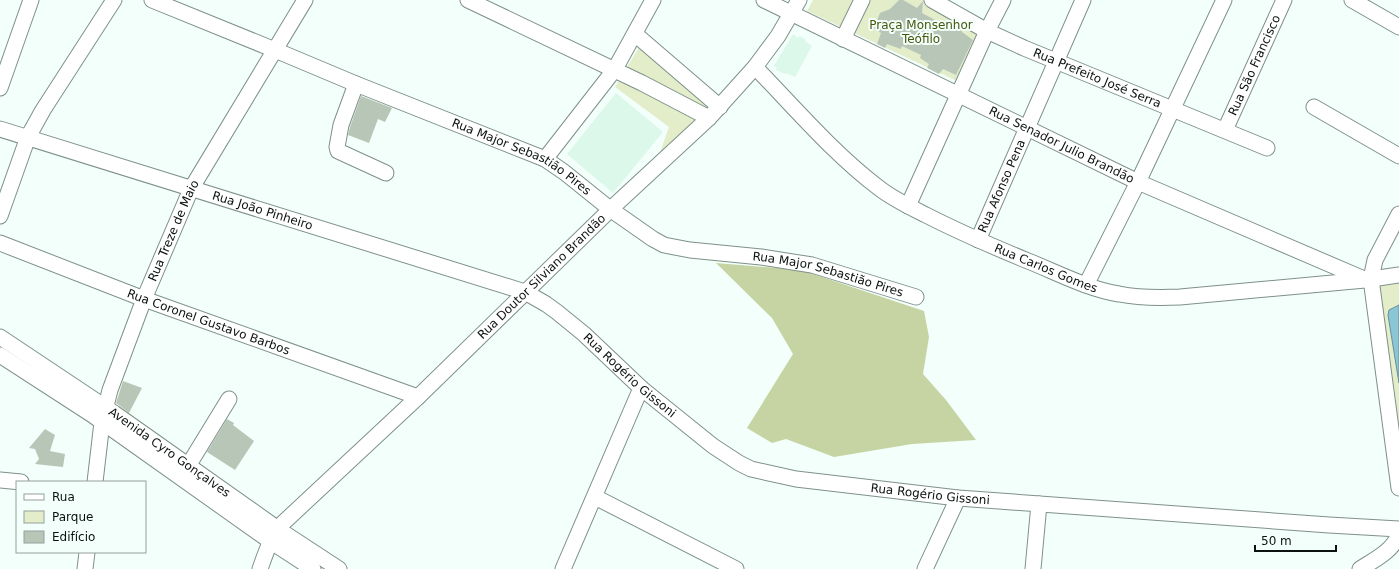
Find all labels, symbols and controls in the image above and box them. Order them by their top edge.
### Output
street label: Rua São Francisco [1225,13,1283,118]
park label: Praça Monsenhor Teófilo [869,18,973,46]
street label: Rua Prefeito José Serra [1031,46,1163,111]
street label: Rua Senador Julio Brandão [987,104,1137,186]
street label: Rua Major Sebastião Pires [450,116,594,198]
street label: Rua Afonso Pena [975,137,1028,235]
street label: Rua Treze de Maio [145,177,202,283]
street label: Rua João Pinheiro [211,188,315,233]
street label: Rua Doutor Silviano Brandão [475,211,608,342]
street label: Rua Carlos Gomes [992,241,1099,295]
street label: Rua Major Sebastião Pires [752,249,905,300]
street label: Rua Coronel Gustavo Barbos [125,286,292,358]
street label: Rua Rogério Gissoni [580,330,679,420]
street label: Avenida Cyro Gonçalves [106,405,233,500]
legend [16,481,146,553]
street label: Rua Rogério Gissoni [870,481,990,507]
text: Rua [52,490,75,504]
text: Parque [52,510,93,524]
scale bar [1255,527,1336,553]
text: Edifício [52,530,95,544]
text: 50 m [1261,534,1292,548]

